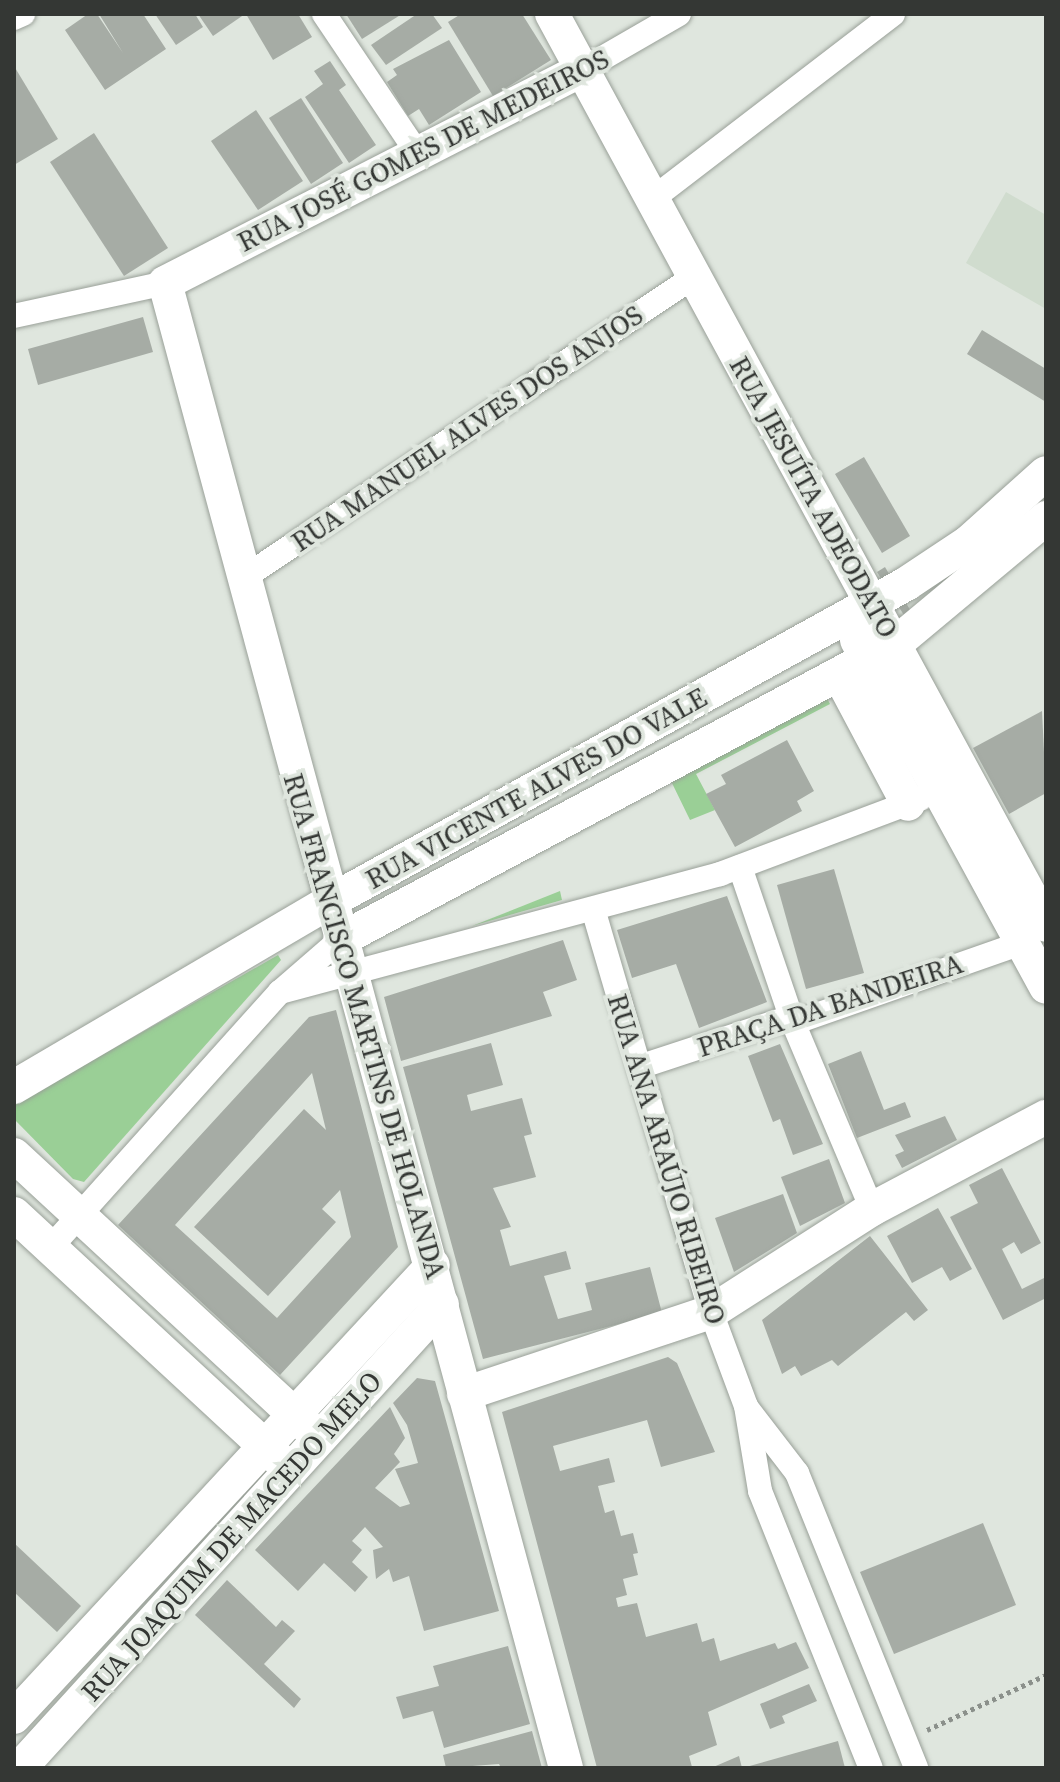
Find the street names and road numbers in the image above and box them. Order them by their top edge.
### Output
street label: RUA JOSÉ GOMES DE MEDEIROS [232,41,614,259]
street label: RUA MANUEL ALVES DOS ANJOS [285,298,649,558]
street label: RUA JESUÍTA ADEODATO [723,350,905,644]
street label: RUA VICENTE ALVES DO VALE [359,680,713,896]
street label: RUA FRANCISCO MARTINS DE HOLANDA [277,769,453,1283]
street label: PRAÇA DA BANDEIRA [693,946,967,1064]
street label: RUA ANA ARAÚJO RIBEIRO [601,990,733,1328]
street label: RUA JOAQUIM DE MACEDO MELO [74,1364,388,1708]

